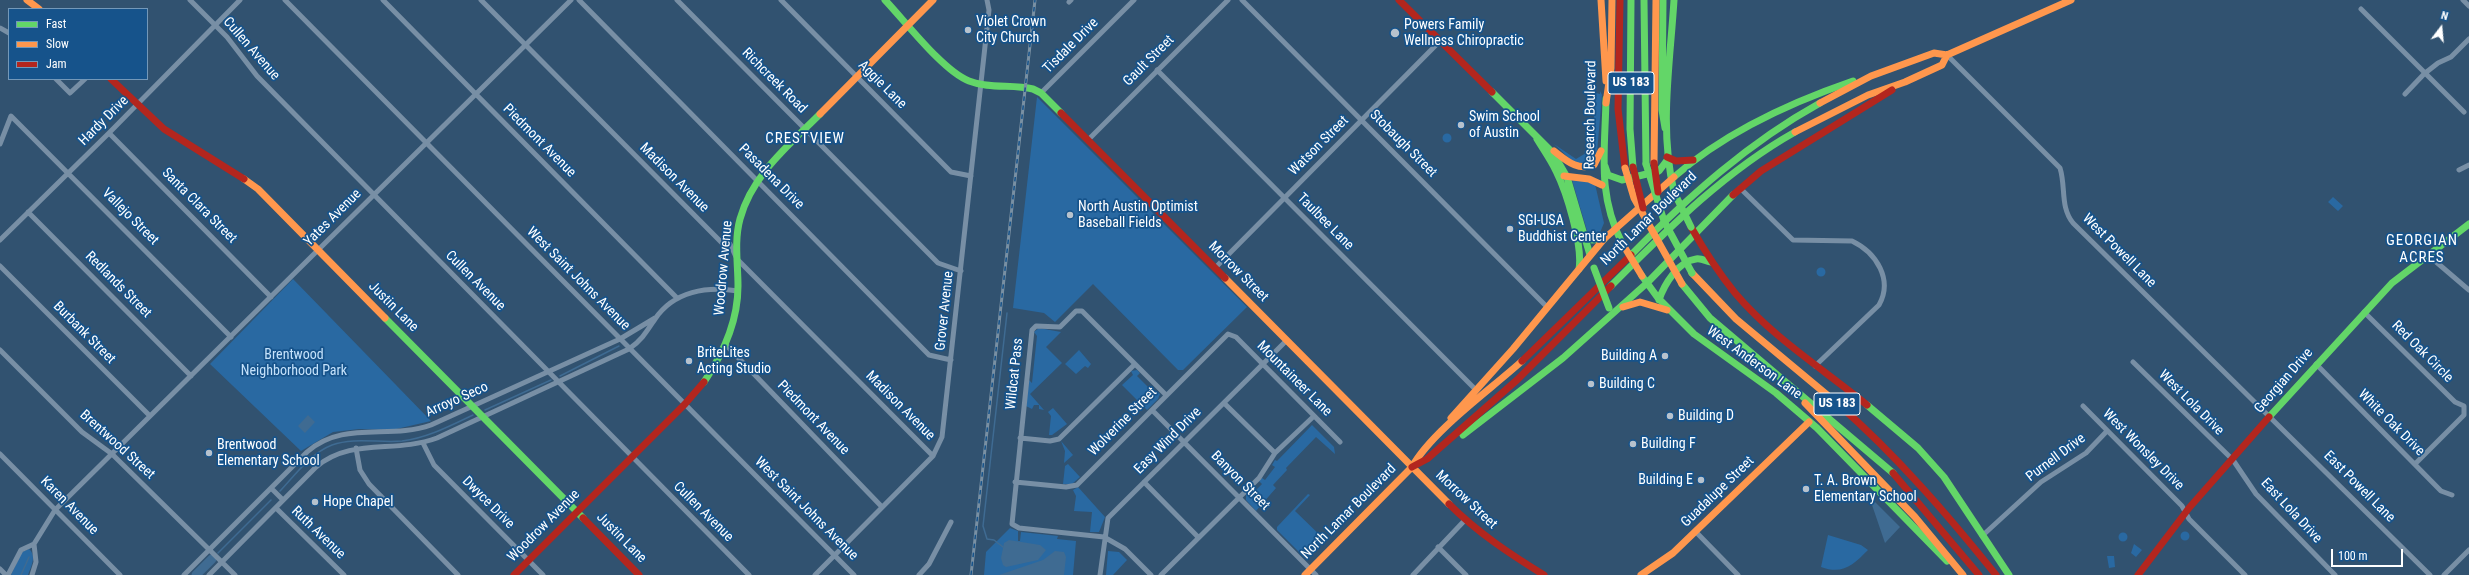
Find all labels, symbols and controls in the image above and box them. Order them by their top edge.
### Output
legend [8,8,148,80]
north arrow [2421,8,2461,48]
text: N [2439,9,2449,23]
street label: Cullen Avenue [219,14,283,84]
place label: Violet Crown City Church [976,14,1046,46]
street label: Tisdale Drive [1040,15,1102,77]
text: Fast [46,17,66,31]
place label: Powers Family Wellness Chiropractic [1404,17,1524,50]
marker: Violet Crown City Church [963,25,973,35]
marker: Powers Family Wellness Chiropractic [1389,27,1401,39]
street label: Gault Street [1120,32,1178,90]
text: Slow [46,37,69,51]
street label: Richcreek Road [738,45,810,117]
text: Jam [46,57,67,71]
street label: Aggie Lane [854,57,910,113]
street label: Research Boulevard [1582,60,1600,170]
road number: US 183 [1608,72,1654,94]
street label: Hardy Drive [76,93,132,149]
street label: Piedmont Avenue [499,101,579,181]
street label: Stobaugh Street [1366,107,1440,181]
place label: Swim School of Austin [1469,109,1540,142]
street label: Watson Street [1286,113,1352,179]
marker: Swim School of Austin [1456,120,1466,130]
district label: CRESTVIEW [765,130,845,148]
street label: Madison Avenue [636,140,712,216]
street label: Pasadena Drive [735,141,807,213]
street label: Santa Clara Street [158,165,240,247]
street label: North Lamar Boulevard [1597,169,1701,269]
street label: Vallejo Street [98,185,162,249]
street label: Yates Avenue [301,186,365,250]
street label: Taulbee Lane [1293,190,1357,254]
place label: North Austin Optimist Baseball Fields [1078,199,1198,232]
marker: North Austin Optimist Baseball Fields [1065,210,1075,220]
street label: West Powell Lane [2079,211,2159,291]
place label: SGI-USA Buddhist Center [1518,213,1606,246]
street label: Woodrow Avenue [711,220,737,316]
street label: West Saint Johns Avenue [523,224,633,334]
marker: SGI-USA Buddhist Center [1505,224,1515,234]
district label: GEORGIAN ACRES [2386,232,2458,267]
street label: Morrow Street [1204,238,1272,306]
street label: Cullen Avenue [441,247,509,315]
street label: Redlands Street [81,248,155,322]
street label: Grover Avenue [932,271,958,351]
street label: Justin Lane [364,278,422,336]
street label: Burbank Street [49,298,119,368]
street label: Red Oak Circle [2388,318,2456,386]
street label: West Anderson Lane [1703,323,1805,403]
street label: Wildcat Pass [1003,337,1027,411]
street label: Mountaineer Lane [1253,338,1335,420]
place label: BriteLites Acting Studio [697,345,771,378]
street label: Georgian Drive [2251,345,2317,417]
park label: Brentwood Neighborhood Park [241,347,347,380]
place label: Building A [1601,348,1657,364]
marker: Building A [1660,351,1670,361]
marker: BriteLites Acting Studio [684,356,694,366]
street label: West Lola Drive [2155,367,2227,439]
street label: Madison Avenue [862,368,938,444]
place label: Building C [1599,376,1655,392]
street label: Piedmont Avenue [773,377,853,459]
street label: Arroyo Seco [423,379,491,421]
marker: Building C [1586,379,1596,389]
street label: Wolverine Street [1085,384,1161,460]
street label: White Oak Drive [2354,386,2428,460]
road number: US 183 [1814,393,1860,415]
street label: Easy Wind Drive [1131,404,1205,478]
street label: West Wonsley Drive [2099,406,2187,494]
street label: Brentwood Street [76,407,158,483]
place label: Building D [1678,408,1734,424]
marker: Building D [1665,411,1675,421]
street label: Purnell Drive [2023,430,2089,486]
place label: Building F [1641,436,1696,452]
place label: Brentwood Elementary School [217,437,320,470]
marker: Building F [1628,439,1638,449]
marker: Brentwood Elementary School [204,448,214,458]
street label: Banyon Street [1207,448,1273,514]
street label: East Powell Lane [2320,448,2398,526]
street label: Guadalupe Street [1678,453,1758,531]
street label: West Saint Johns Avenue [751,454,861,564]
street label: North Lamar Boulevard [1298,461,1400,563]
street label: Morrow Street [1432,467,1500,533]
place label: Building E [1638,472,1693,488]
street label: Karen Avenue [36,473,102,539]
street label: Dwyce Drive [458,473,518,533]
place label: T. A. Brown Elementary School [1814,473,1917,506]
marker: Building E [1696,475,1706,485]
street label: East Lola Drive [2257,475,2325,547]
street label: Cullen Avenue [669,478,737,546]
marker: T. A. Brown Elementary School [1801,484,1811,494]
street label: Woodrow Avenue [504,486,584,566]
place label: Hope Chapel [323,494,393,510]
marker: Hope Chapel [310,497,320,507]
street label: Ruth Avenue [287,503,349,563]
street label: Justin Lane [592,509,650,567]
scale bar [2333,541,2405,567]
text: 100 m [2338,549,2368,563]

